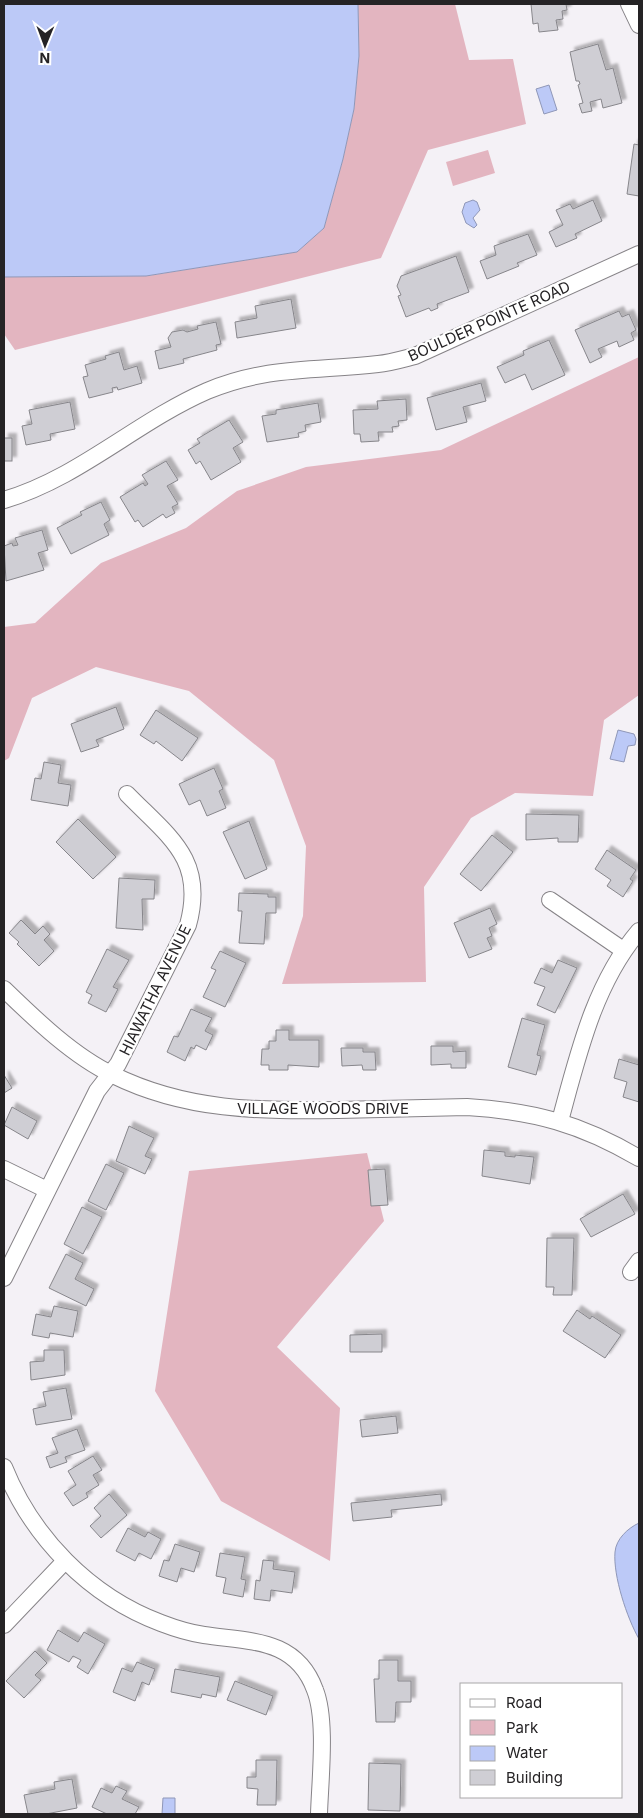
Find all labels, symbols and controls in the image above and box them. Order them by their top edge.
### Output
north arrow [20,20,70,70]
text: N [39,50,50,67]
street label: BOULDER POINTE ROAD [405,277,573,365]
street label: HIAWATHA AVENUE [115,921,195,1059]
street label: VILLAGE WOODS DRIVE [237,1099,409,1118]
legend [460,1683,623,1798]
text: Road [506,1693,542,1712]
text: Park [506,1718,539,1737]
text: Water [506,1743,548,1762]
text: Building [506,1768,563,1787]

